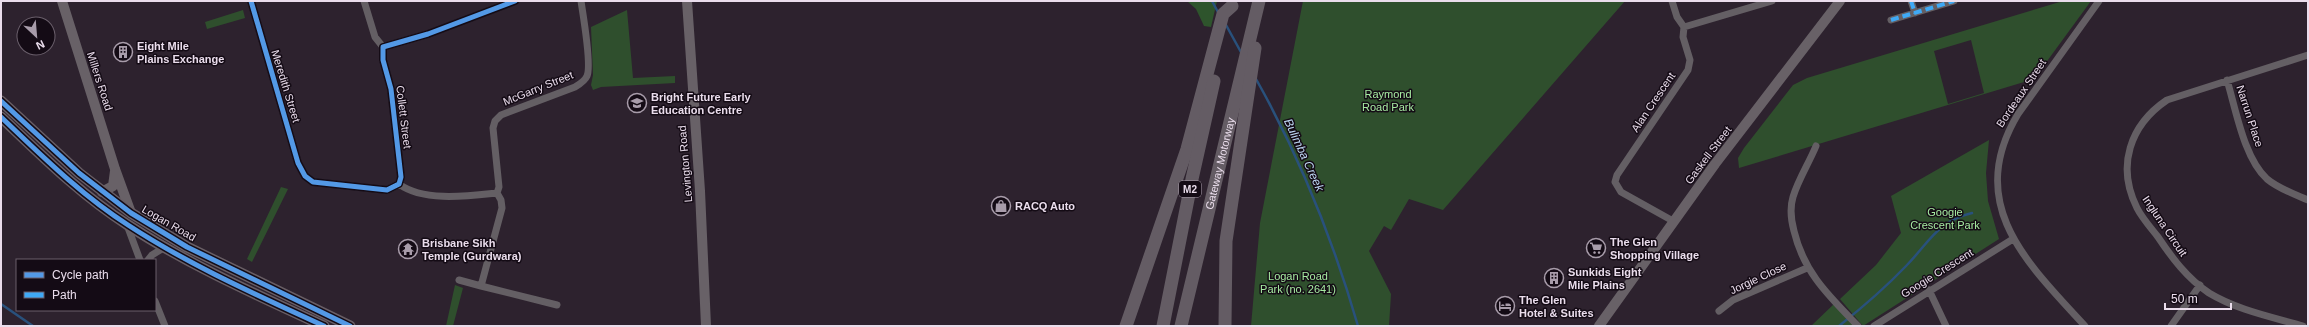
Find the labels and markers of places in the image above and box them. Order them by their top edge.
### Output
place label: Eight Mile Plains Exchange [137,40,224,65]
building icon: Eight Mile Plains Exchange [112,41,134,63]
place label: Bright Future Early Education Centre [651,91,752,116]
school or university icon: Bright Future Early Education Centre [626,92,648,114]
shop icon: RACQ Auto [990,195,1012,217]
place label: RACQ Auto [1015,200,1075,212]
place label: The Glen Shopping Village [1610,236,1699,261]
place label: Brisbane Sikh Temple (Gurdwara) [422,237,522,262]
supermarket icon: The Glen Shopping Village [1585,237,1607,259]
temple icon: Brisbane Sikh Temple (Gurdwara) [397,238,419,260]
place label: Sunkids Eight Mile Plains [1568,266,1642,291]
building icon: Sunkids Eight Mile Plains [1543,267,1565,289]
place label: The Glen Hotel & Suites [1519,294,1594,319]
hotel icon: The Glen Hotel & Suites [1494,295,1516,317]

